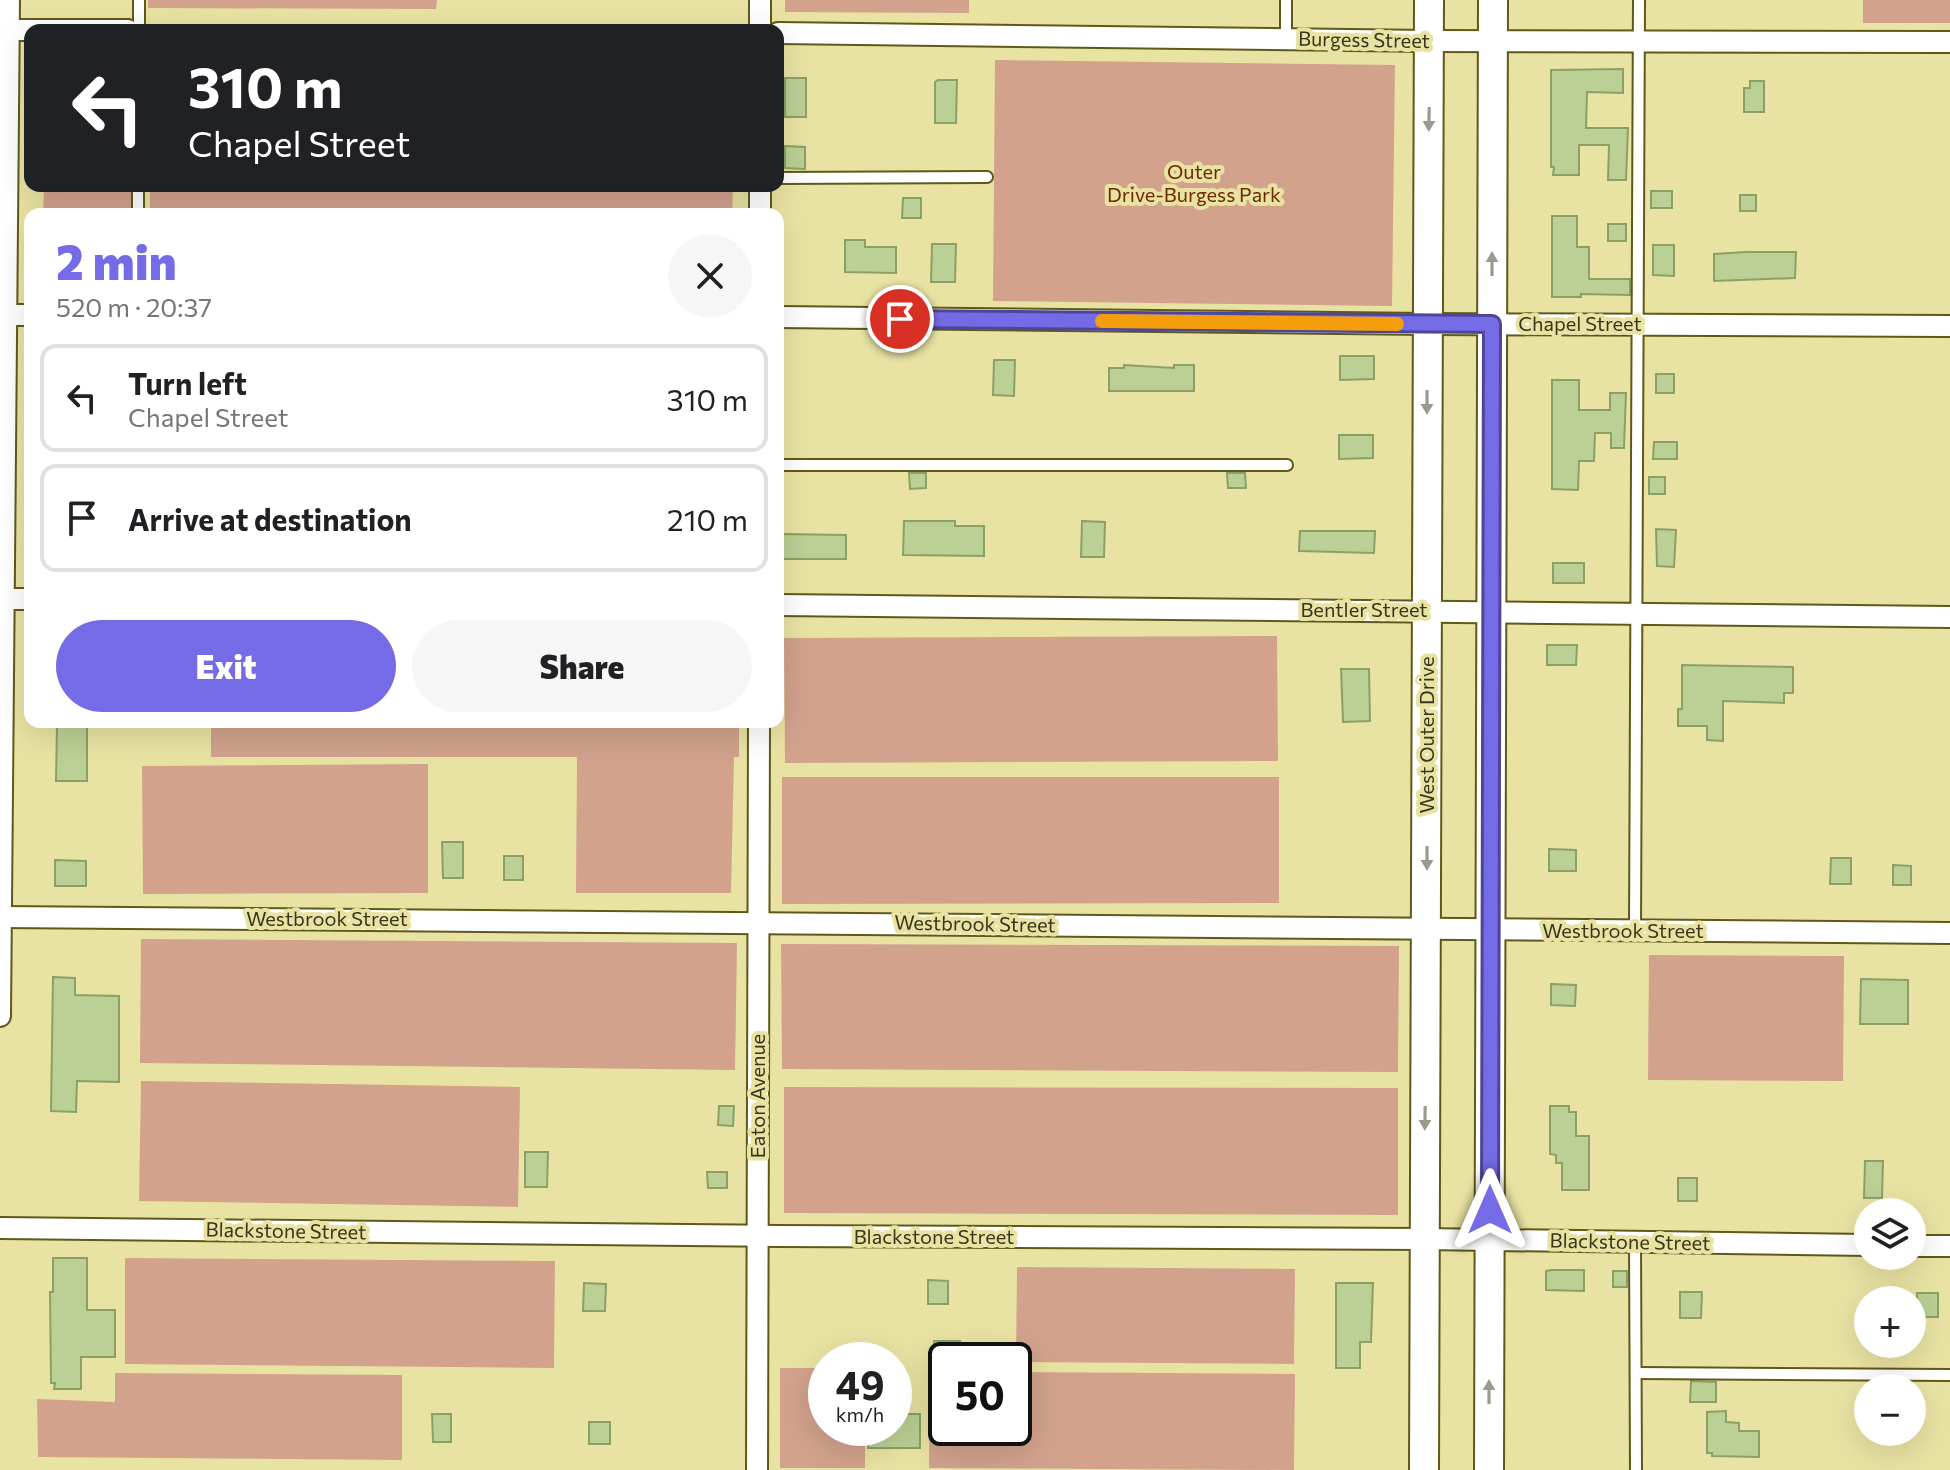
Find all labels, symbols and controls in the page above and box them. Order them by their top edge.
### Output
street label: Burgess Street [1298,26,1430,52]
text: 310 m [188,51,343,120]
icon: left [56,56,160,160]
one-way arrow [1423,107,1435,132]
text: Chapel Street [188,120,410,164]
park label: Outer Drive-Burgess Park [1107,159,1281,206]
text: 2 min [56,231,177,290]
button: close [668,234,752,318]
one-way arrow [1486,251,1498,276]
pin [866,285,934,353]
text: 520 m · 20:37 [56,291,212,322]
icon: arrive [878,297,922,341]
street label: Chapel Street [1518,311,1642,335]
text: Turn left [128,364,247,401]
icon: left [60,376,104,420]
text: 310 m [667,380,748,417]
one-way arrow [1421,390,1433,415]
text: Chapel Street [128,401,288,432]
icon: arrive [60,496,104,540]
text: Arrive at destination [128,500,412,537]
text: 210 m [667,500,748,537]
street label: Bentler Street [1300,597,1428,621]
button: Exit [56,620,396,712]
button: Share [412,620,752,712]
street label: West Outer Drive [1414,657,1438,813]
one-way arrow [1421,846,1433,871]
street label: Westbrook Street [246,906,408,930]
street label: Westbrook Street [894,910,1056,936]
street label: Westbrook Street [1542,918,1704,942]
street label: Eaton Avenue [745,1034,769,1158]
one-way arrow [1419,1106,1431,1131]
position arrow [1448,1168,1532,1252]
map controls [1854,1198,1926,1446]
button: layers [1854,1198,1926,1270]
street label: Blackstone Street [206,1217,367,1243]
street label: Blackstone Street [854,1224,1014,1248]
street label: Blackstone Street [1550,1228,1711,1254]
button: + [1854,1286,1926,1358]
speed limit sign: 50 [928,1342,1032,1446]
text: 49 [835,1359,885,1408]
button: − [1854,1374,1926,1446]
one-way arrow [1483,1379,1495,1404]
text: km/h [836,1402,884,1426]

